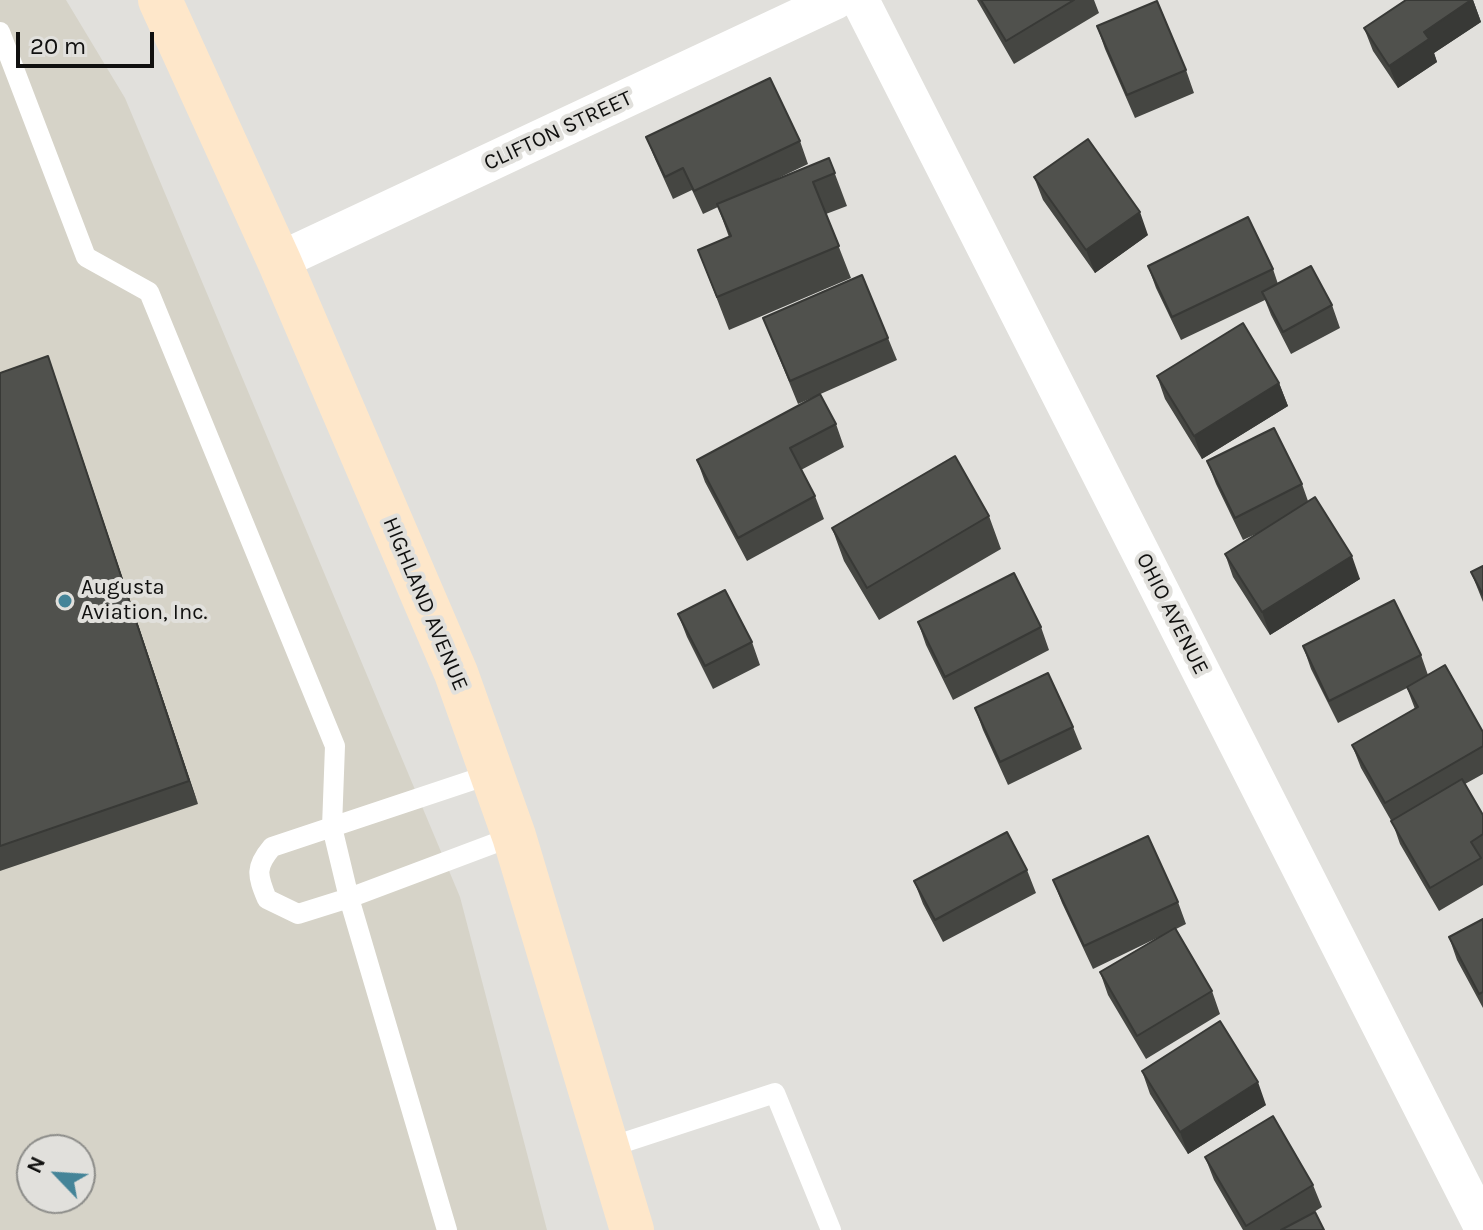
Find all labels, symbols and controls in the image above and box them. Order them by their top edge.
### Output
scale bar [20,16,158,66]
text: 20 m [30,32,86,60]
street label: CLIFTON STREET [480,85,636,177]
street label: HIGHLAND AVENUE [377,513,473,695]
street label: OHIO AVENUE [1130,549,1214,679]
place label: Augusta Aviation, Inc. [81,575,208,626]
marker: Augusta Aviation, Inc. [56,592,74,610]
north arrow [16,1134,96,1214]
text: N [21,1152,51,1177]

